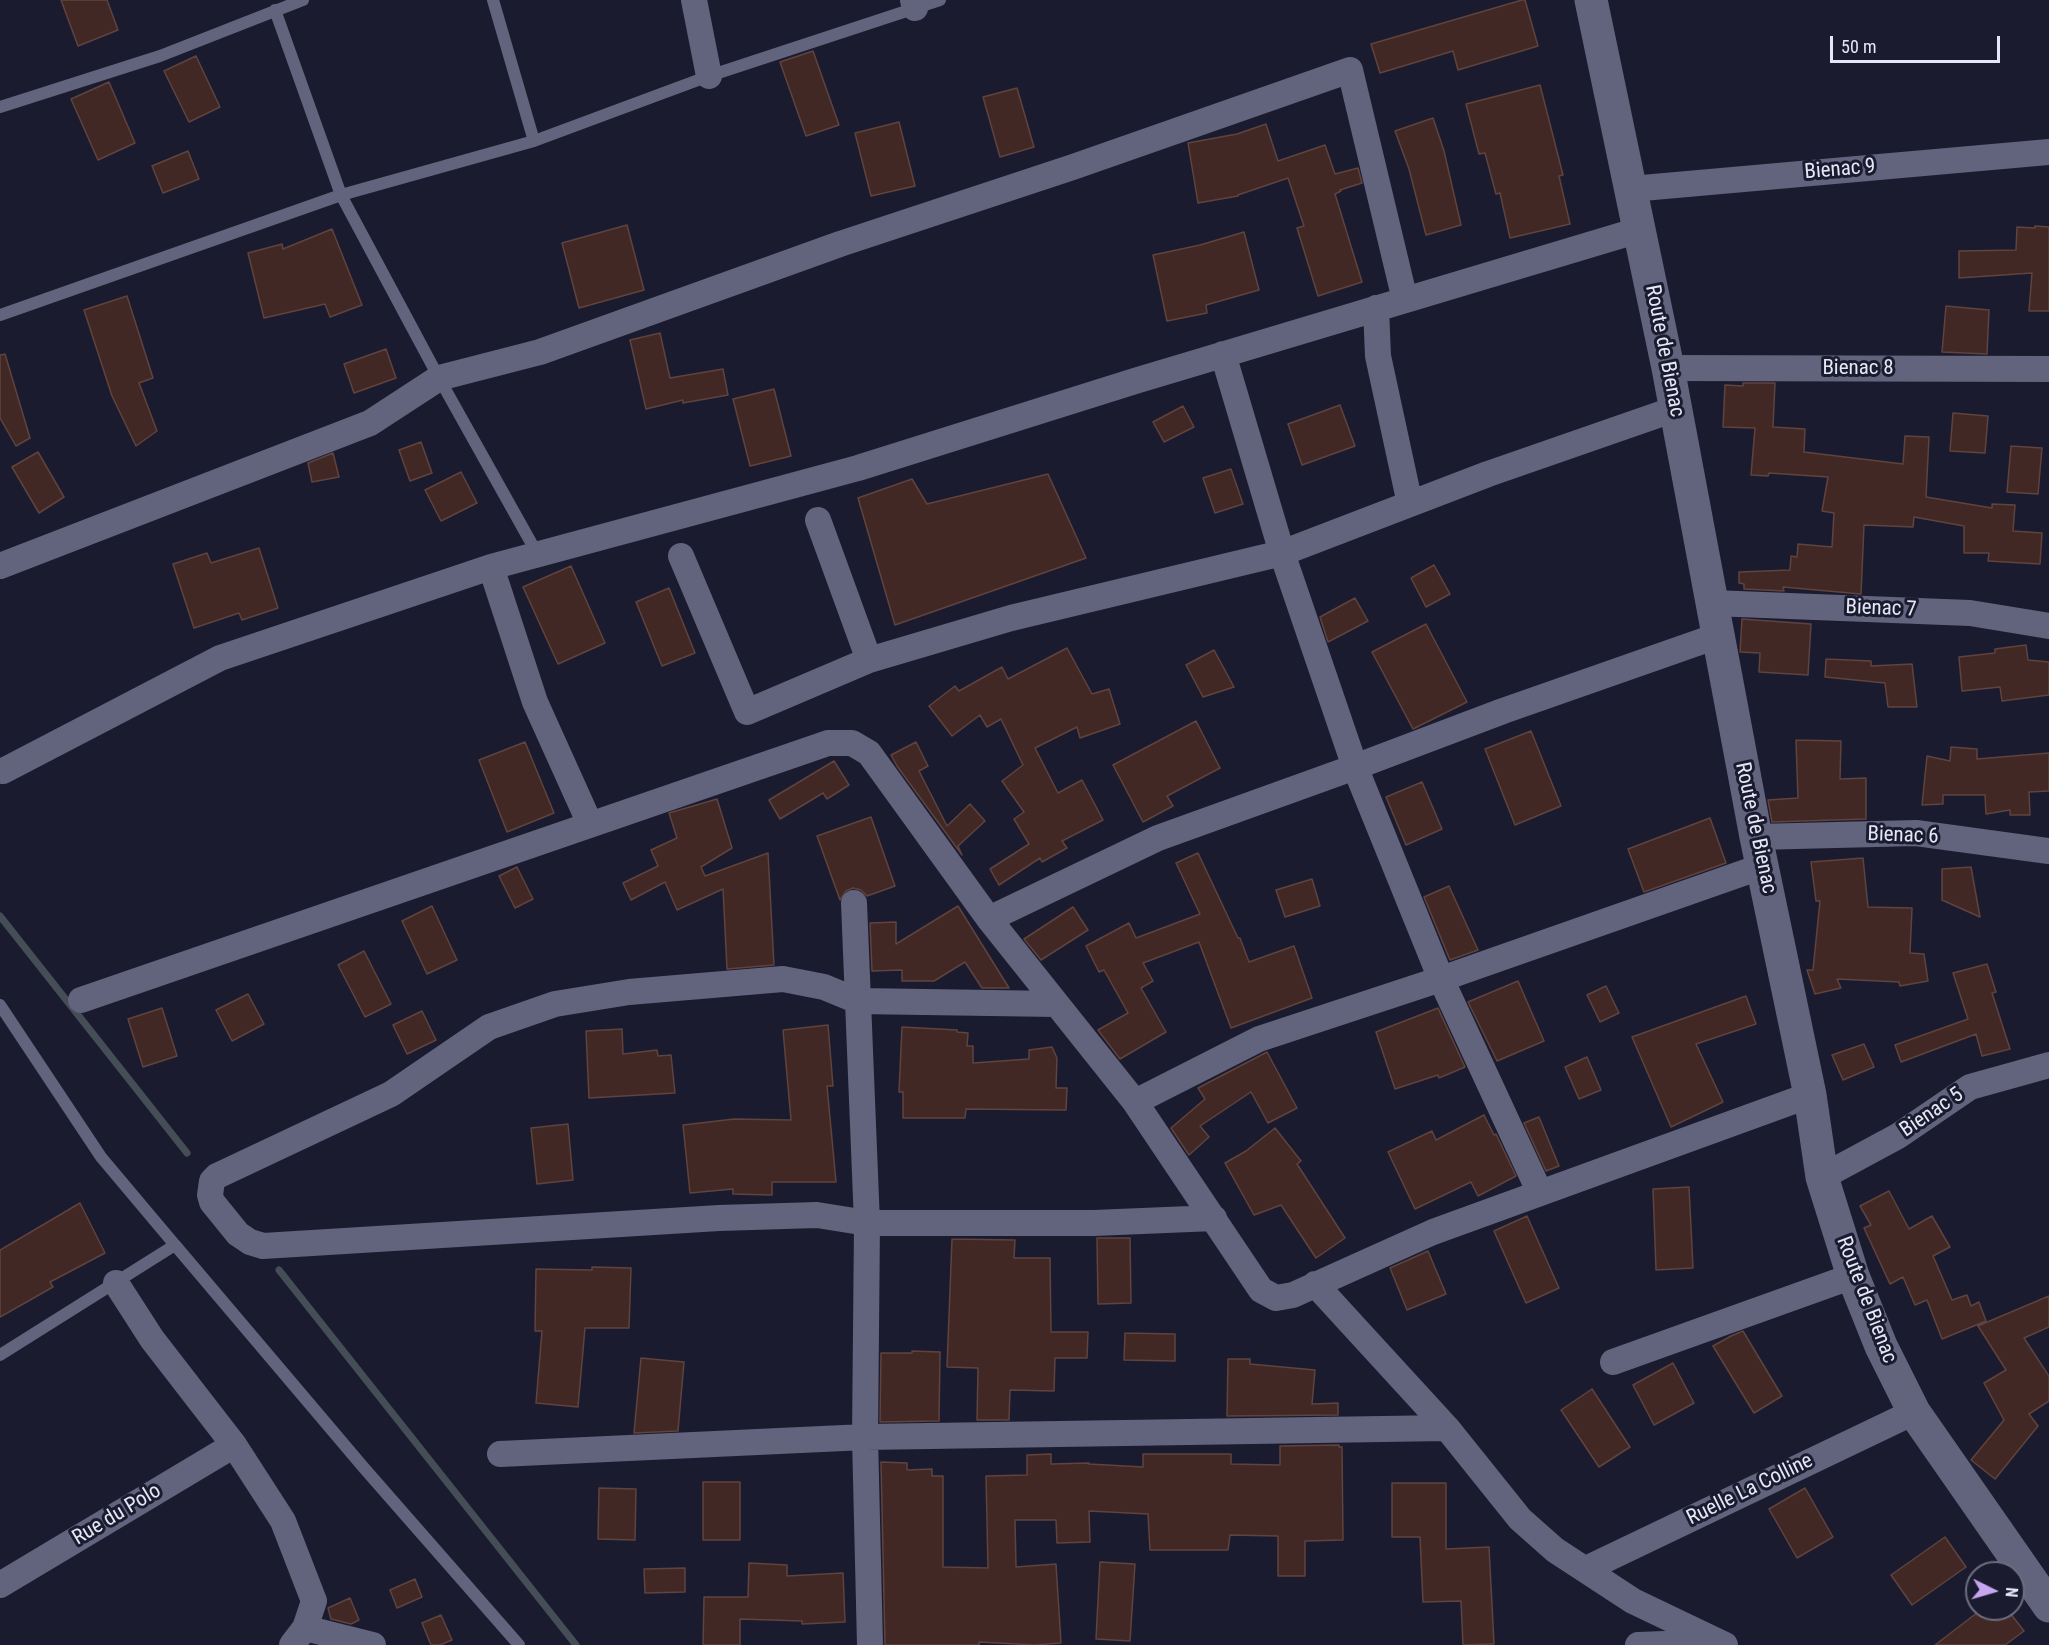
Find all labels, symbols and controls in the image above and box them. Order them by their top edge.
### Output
scale bar [1833,24,2002,62]
text: 50 m [1841,36,1876,57]
street label: Bienac 9 [1803,154,1877,186]
street label: Route de Bienac [1639,283,1689,419]
street label: Bienac 8 [1822,356,1894,382]
street label: Bienac 7 [1845,595,1917,623]
street label: Route de Bienac [1729,760,1781,896]
street label: Bienac 6 [1867,822,1939,850]
street label: Bienac 5 [1895,1083,1969,1143]
street label: Route de Bienac [1830,1233,1902,1367]
street label: Ruelle La Colline [1683,1449,1817,1531]
street label: Rue du Polo [68,1479,166,1551]
north arrow [1965,1561,2025,1621]
text: N [2002,1587,2021,1598]

